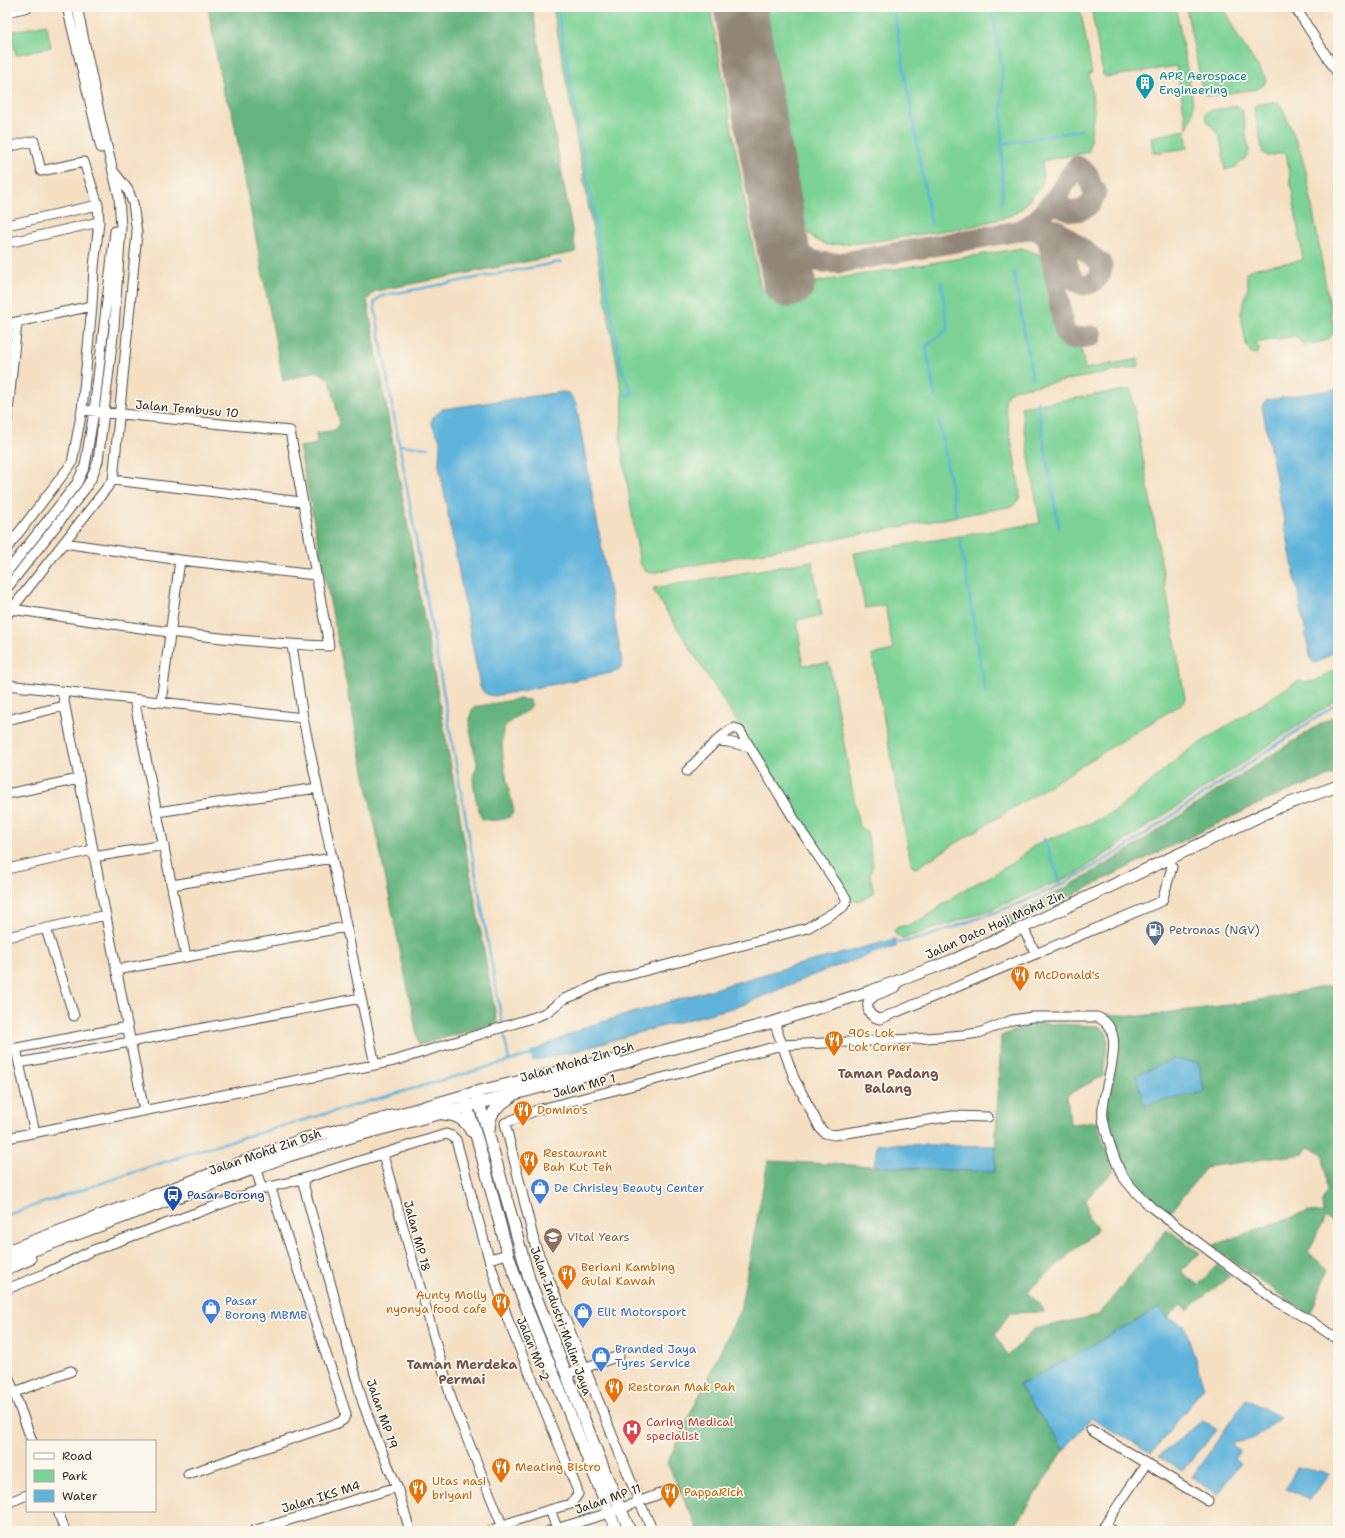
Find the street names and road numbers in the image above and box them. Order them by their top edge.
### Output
street label: Jalan Tembusu 10 [135,397,239,421]
street label: Jalan Dato Haji Mohd Zin [923,887,1067,963]
street label: Jalan Mohd Zin Dsh [518,1038,636,1086]
street label: Jalan MP 1 [551,1070,617,1102]
street label: Jalan Mohd Zin Dsh [207,1125,323,1179]
street label: Jalan MP 18 [400,1199,434,1273]
street label: Jalan Industri Malim Jaya [527,1244,596,1398]
street label: Jalan MP 2 [513,1315,553,1383]
street label: Jalan MP 19 [363,1377,401,1451]
street label: Jalan IKS M4 [280,1477,362,1517]
street label: Jalan MP 11 [573,1480,643,1518]

